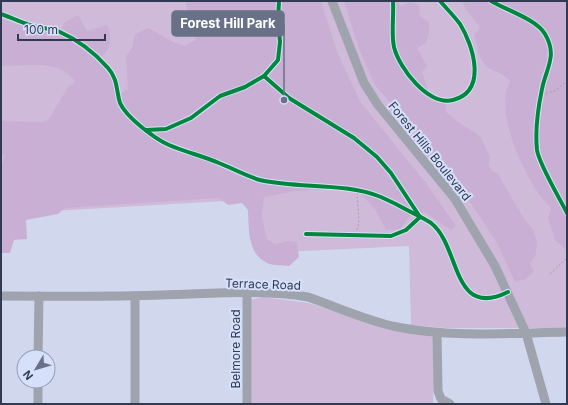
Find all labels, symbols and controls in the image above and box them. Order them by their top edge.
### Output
callout: Forest Hill Park [172,11,284,36]
text: Forest Hill Park [180,15,276,31]
scale bar [18,16,105,42]
text: 100 m [24,22,58,37]
street label: Forest Hills Boulevard [385,98,475,204]
street label: Terrace Road [225,275,301,293]
street label: Belmore Road [228,309,243,389]
north arrow [16,349,56,389]
text: N [20,368,36,383]

